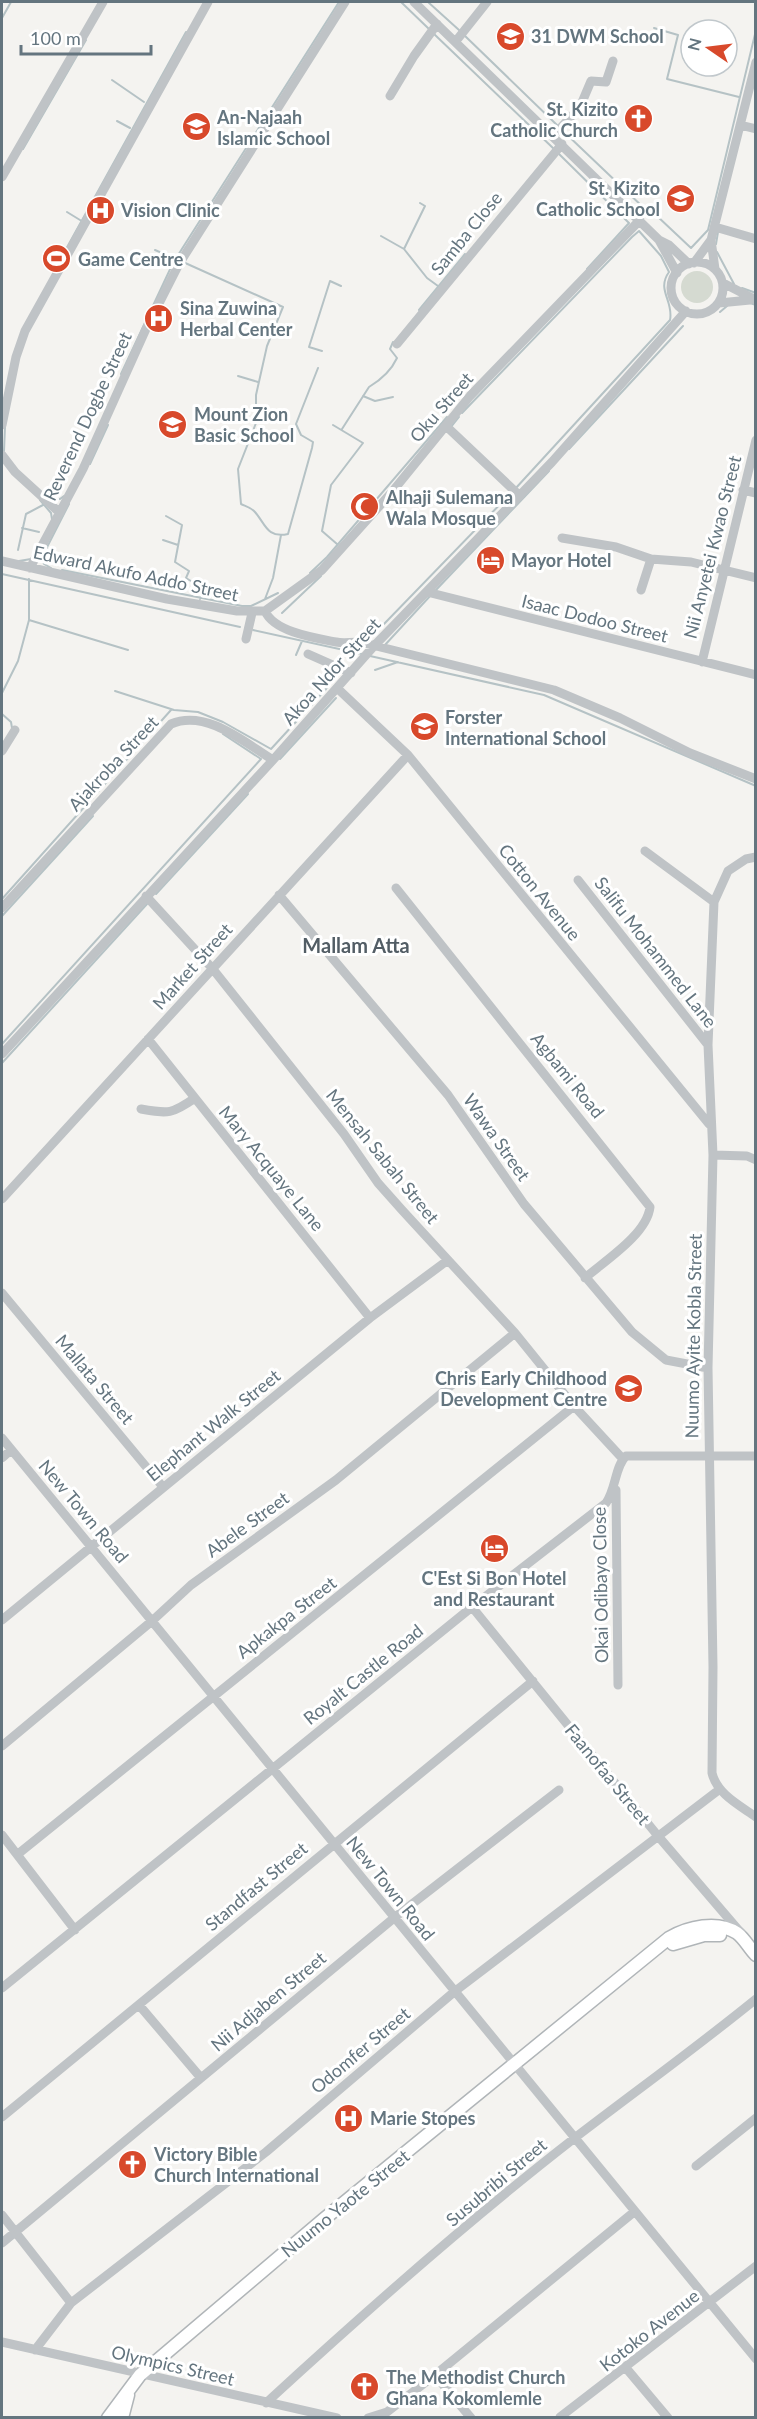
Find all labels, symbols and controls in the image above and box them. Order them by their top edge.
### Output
scale bar [21,18,152,56]
north arrow [679,18,739,78]
school or university icon: 31 DWM School [494,20,526,52]
place label: 31 DWM School [531,25,664,47]
text: 100 m [30,27,81,49]
text: N [683,36,705,53]
place label: St. Kizito Catholic Church [490,98,618,141]
church icon: St. Kizito Catholic Church [623,103,655,135]
place label: An-Najaah Islamic School [216,106,330,149]
school or university icon: An-Najaah Islamic School [180,111,212,143]
place label: St. Kizito Catholic School [536,177,660,220]
school or university icon: St. Kizito Catholic School [665,182,697,214]
street label: Samba Close [426,187,506,279]
hospital icon: Vision Clinic [84,194,116,226]
place label: Vision Clinic [120,199,220,221]
sports icon: Game Centre [41,243,73,275]
place label: Game Centre [78,248,184,270]
place label: Sina Zuwina Herbal Center [180,297,293,340]
hospital icon: Sina Zuwina Herbal Center [143,302,175,334]
street label: Reverend Dogbe Street [38,328,136,504]
street label: Oku Street [405,367,478,446]
place label: Mount Zion Basic School [194,403,294,446]
school or university icon: Mount Zion Basic School [157,408,189,440]
street label: Nii Anyetei Kwao Street [679,453,746,641]
place label: Alhaji Sulemana Wala Mosque [385,486,513,529]
mosque icon: Alhaji Sulemana Wala Mosque [349,491,381,523]
street label: Edward Akufo Addo Street [31,540,241,606]
hotel icon: Mayor Hotel [474,544,506,576]
place label: Mayor Hotel [511,549,611,571]
street label: Isaac Dodoo Street [520,589,671,647]
street label: Akoa Ndor Street [277,613,385,729]
place label: Forster International School [445,706,606,749]
street label: Ajakroba Street [63,710,163,815]
school or university icon: Forster International School [408,711,440,743]
street label: Cotton Avenue [494,839,586,945]
street label: Salifu Mohammed Lane [590,872,722,1032]
street label: Market Street [148,918,237,1014]
district label: Mallam Atta [302,933,410,957]
street label: Agbami Road [527,1028,609,1122]
street label: Mensah Sabah Street [322,1084,444,1228]
street label: Wawa Street [459,1089,535,1185]
street label: Mary Acquaye Lane [215,1101,329,1235]
street label: Nuumo Ayite Kobla Street [680,1233,706,1439]
street label: Mallata Street [51,1330,139,1429]
street label: Elephant Walk Street [142,1364,285,1486]
place label: Chris Early Childhood Development Centre [435,1367,607,1410]
school or university icon: Chris Early Childhood Development Centre [612,1372,644,1404]
street label: New Town Road [34,1455,134,1567]
street label: Abele Street [201,1486,293,1562]
street label: Okai Odibayo Close [588,1507,612,1663]
hotel icon: C'Est Si Bon Hotel and Restaurant [478,1533,510,1565]
place label: C'Est Si Bon Hotel and Restaurant [422,1567,566,1610]
street label: Apkakpa Street [232,1571,341,1663]
street label: Royalt Castle Road [299,1619,427,1729]
street label: Faanofaa Street [561,1719,656,1829]
street label: New Town Road [342,1831,440,1945]
street label: Standfast Street [201,1837,312,1935]
street label: Nii Adjaben Street [206,1946,330,2055]
street label: Odomfer Street [306,2002,415,2098]
hospital icon: Marie Stopes [333,2102,365,2134]
place label: Marie Stopes [370,2107,475,2129]
street label: Susubribi Street [441,2133,551,2231]
place label: Victory Bible Church International [153,2143,319,2186]
street label: Nuumo Yaote Street [276,2144,414,2261]
church icon: Victory Bible Church International [117,2148,149,2180]
street label: Kotoko Avenue [595,2284,703,2376]
street label: Olympics Street [109,2340,237,2390]
place label: The Methodist Church Ghana Kokomlemle [386,2366,565,2409]
church icon: The Methodist Church Ghana Kokomlemle [349,2371,381,2403]

